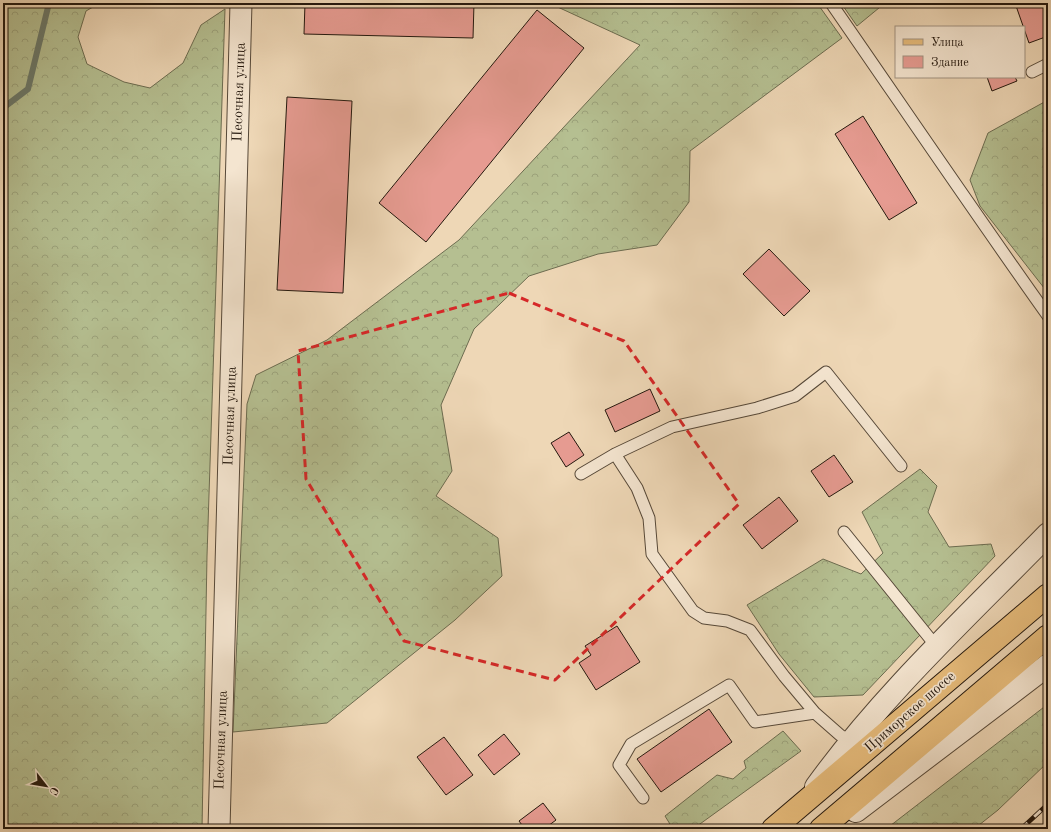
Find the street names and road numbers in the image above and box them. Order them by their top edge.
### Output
street label: Песочная улица [230,42,248,142]
street label: Песочная улица [221,366,239,466]
street label: Приморское шоссе [862,669,958,755]
street label: Песочная улица [212,690,230,790]

